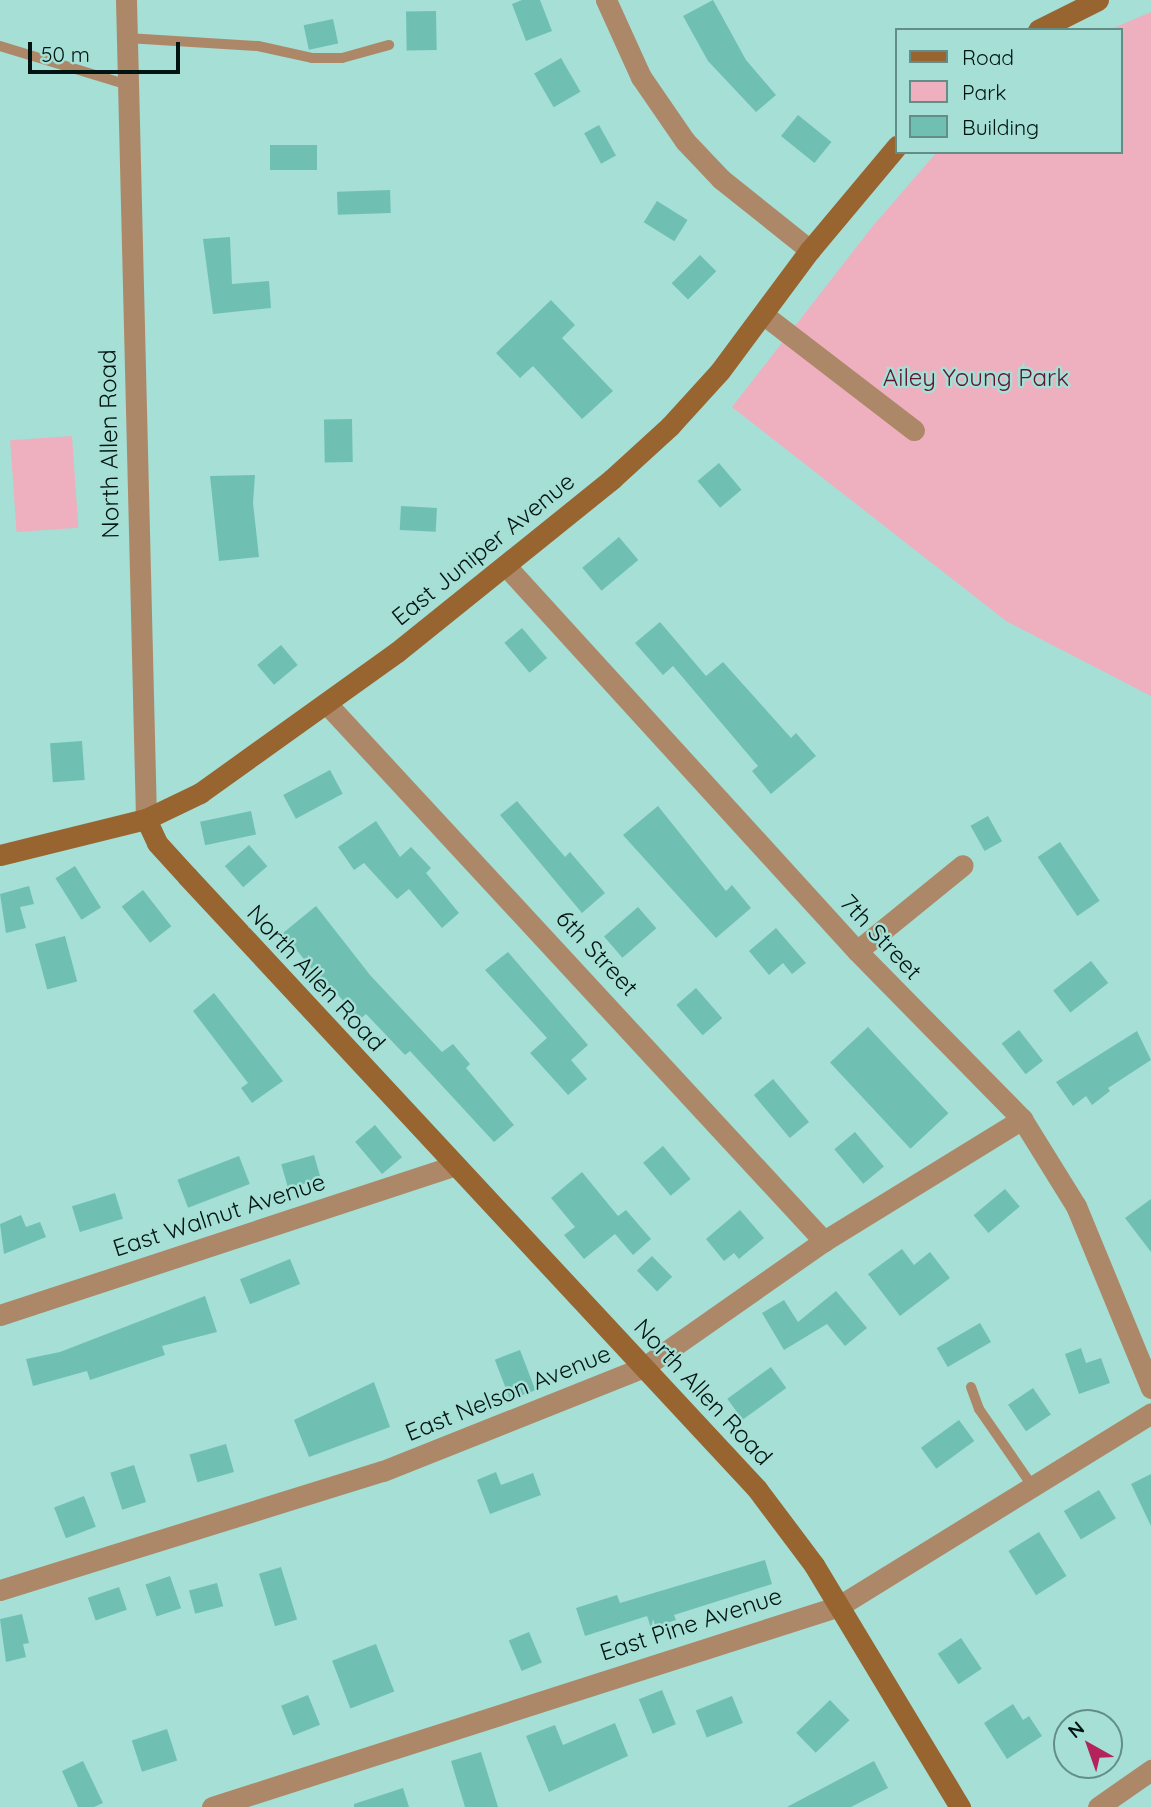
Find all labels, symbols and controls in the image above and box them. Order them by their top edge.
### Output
scale bar [32,28,184,72]
legend [895,28,1123,154]
text: 50 m [41,41,90,67]
text: Road [962,44,1014,70]
text: Park [962,79,1006,105]
text: Building [962,114,1039,140]
street label: North Allen Road [93,349,125,539]
park label: Ailey Young Park [883,364,1069,392]
street label: East Juniper Avenue [386,467,580,631]
street label: 7th Street [834,888,928,986]
street label: North Allen Road [241,899,391,1057]
street label: 6th Street [550,904,644,1002]
street label: East Walnut Avenue [109,1167,329,1263]
street label: North Allen Road [628,1313,778,1471]
street label: East Nelson Avenue [401,1339,615,1447]
street label: East Pine Avenue [596,1581,786,1667]
north arrow [1053,1709,1123,1779]
text: N [1063,1716,1089,1743]

